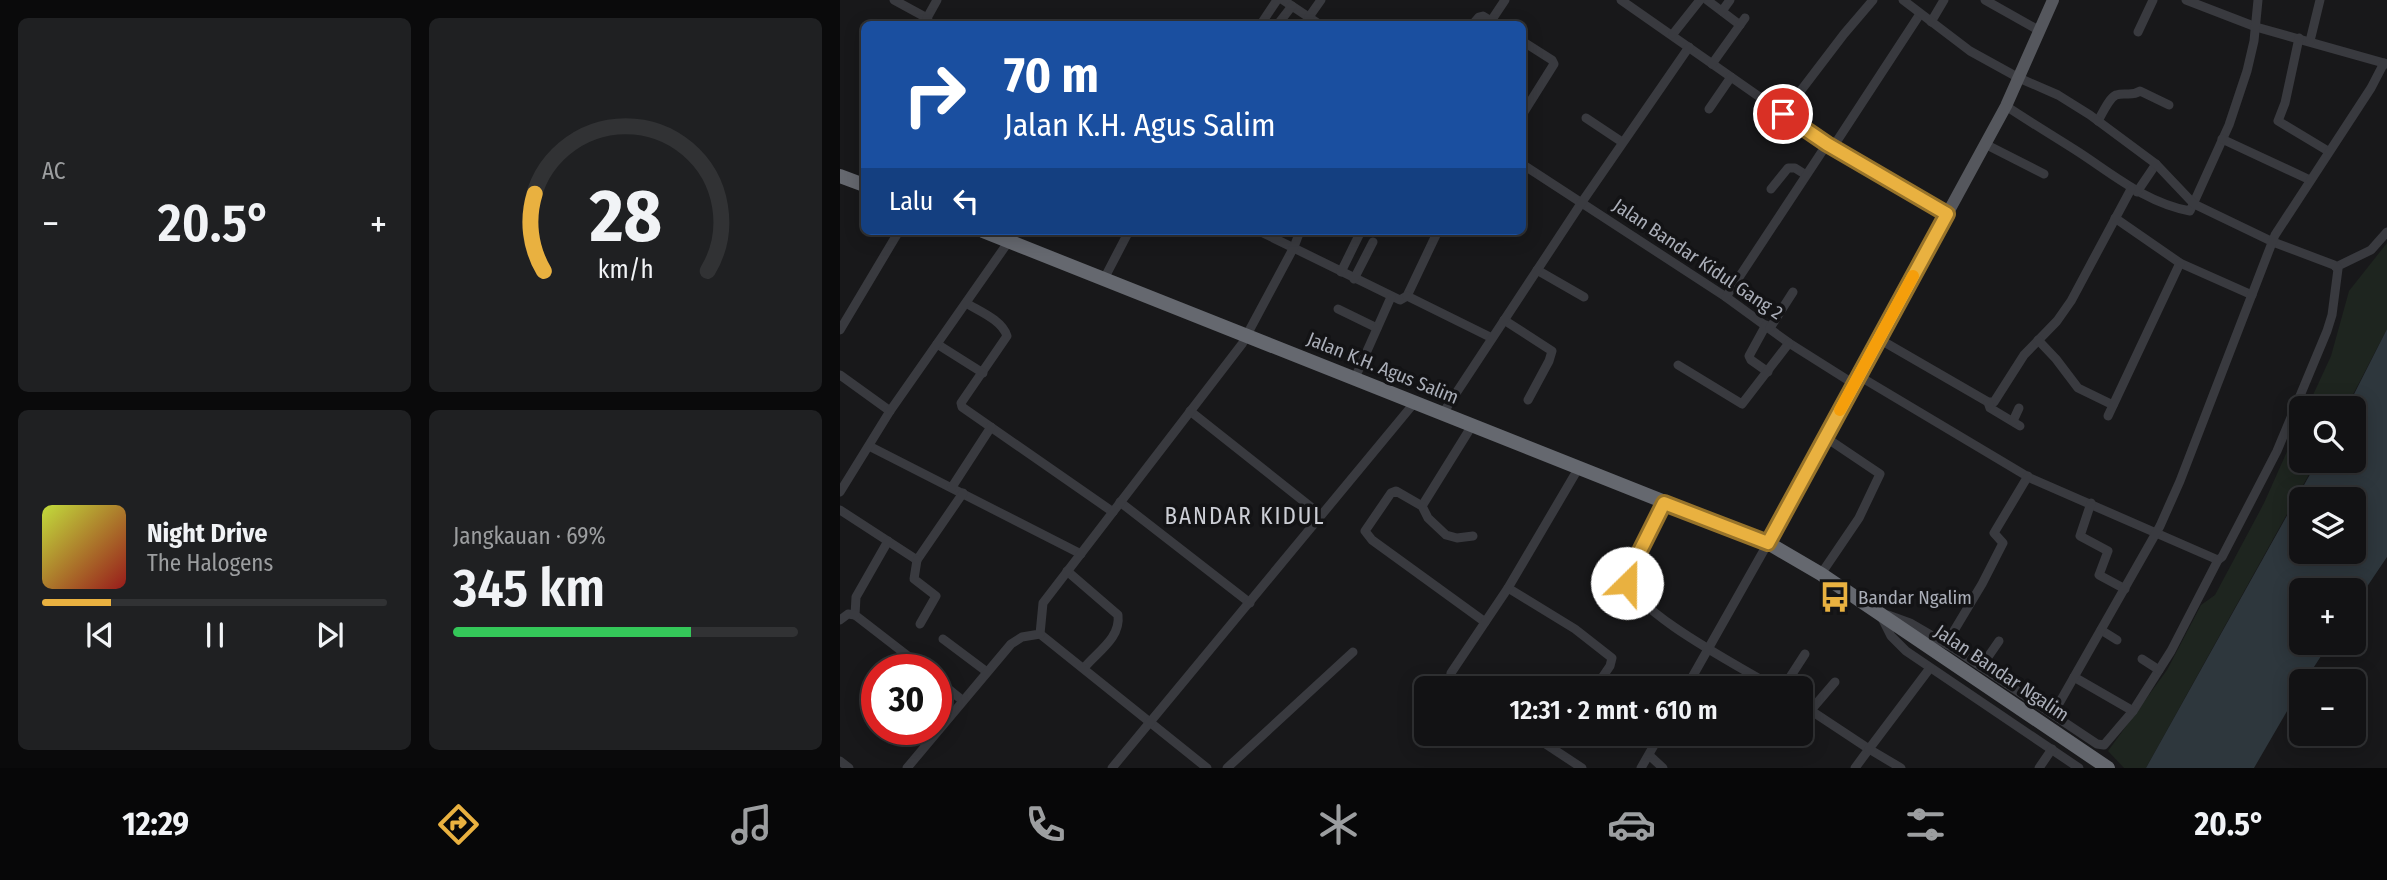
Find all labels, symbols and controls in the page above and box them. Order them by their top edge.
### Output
text: 70 m [1004,46,1099,105]
icon: right [889,49,980,140]
pin [1753,84,1813,144]
icon: arrive [1764,95,1802,133]
text: Jalan K.H. Agus Salim [1004,106,1276,144]
text: AC [42,157,66,185]
text: 28 [588,173,662,260]
icon: left [947,182,985,220]
text: Lalu [889,186,933,217]
text: 20.5° [158,192,271,255]
street label: Jalan Bandar Kidul Gang 2 [1609,194,1787,324]
text: − [42,201,59,247]
text: + [370,201,387,247]
text: km/h [598,255,653,285]
street label: Jalan K.H. Agus Salim [1304,327,1462,409]
map controls [2289,396,2366,746]
button: search [2289,396,2366,473]
button: layers [2289,487,2366,564]
district label: BANDAR KIDUL [1165,502,1325,530]
text: Night Drive [147,518,267,549]
text: Jangkauan · 69% [453,522,606,550]
position arrow [1590,546,1664,620]
text: The Halogens [147,549,273,577]
text: 345 km [453,557,605,620]
button: + [2289,578,2366,655]
bus stop icon: Bandar Ngalim [1818,580,1852,614]
place label: Bandar Ngalim [1858,586,1972,609]
icon: previous [81,616,119,654]
icon: pause [196,616,234,654]
icon: next [311,616,349,654]
street label: Jalan Bandar Ngalim [1931,620,2073,726]
speed limit sign: 30 [861,654,952,745]
button: − [2289,669,2366,746]
text: 12:31 · 2 mnt · 610 m [1509,695,1718,726]
icon: directions [434,800,483,849]
icon: music [727,800,776,849]
icon: phone [1021,800,1070,849]
icon: climate [1314,800,1363,849]
icon: car [1607,800,1656,849]
icon: filters [1901,800,1950,849]
text: 12:29 [122,805,189,843]
text: 20.5° [2194,805,2265,843]

